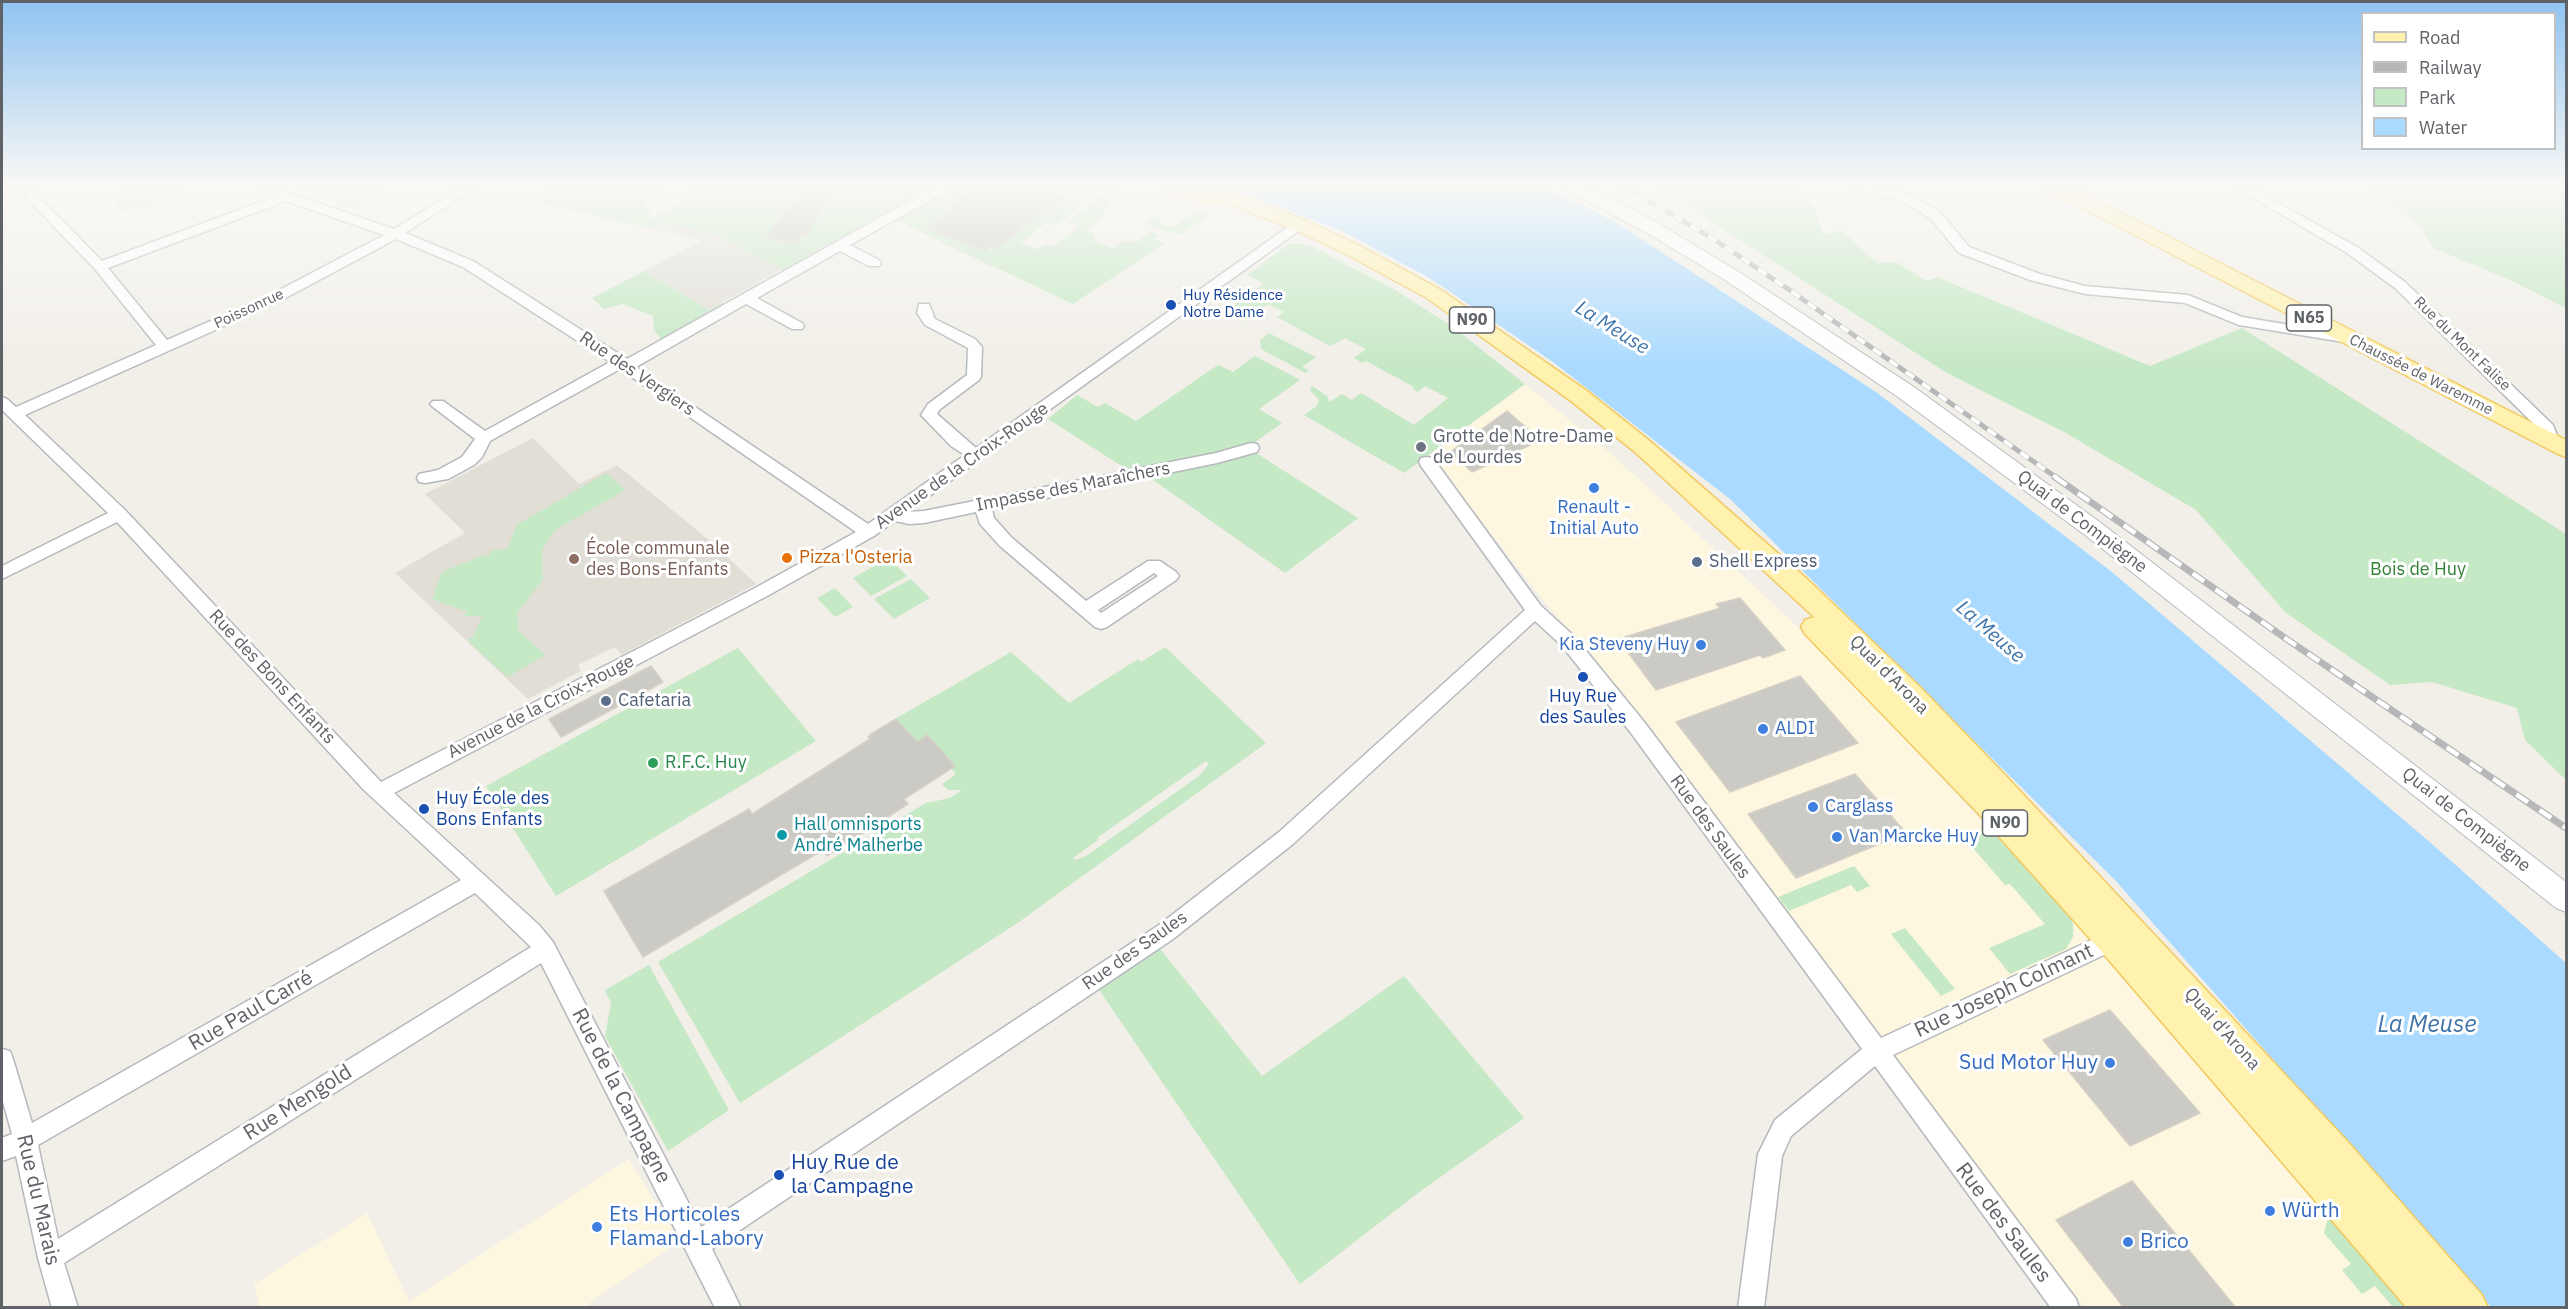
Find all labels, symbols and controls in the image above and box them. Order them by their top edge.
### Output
legend [2361,12,2556,150]
text: Road [2419,26,2460,49]
text: Railway [2419,56,2481,79]
text: Park [2419,86,2455,109]
text: Water [2419,116,2467,139]
street label: Poissonrue [211,285,287,333]
place label: Huy Résidence Notre Dame [1183,287,1283,322]
street label: Rue du Mont Falise [2410,293,2514,395]
water label: La Meuse [1571,296,1653,360]
marker: Huy Résidence Notre Dame [1164,298,1178,312]
road number: N65 [2286,305,2332,331]
road number: N90 [1450,307,1494,333]
street label: Rue des Vergiers [575,327,699,421]
street label: Chaussée de Waremme [2346,331,2496,419]
street label: Avenue de la Croix-Rouge [871,398,1053,534]
place label: Grotte de Notre-Dame de Lourdes [1433,426,1613,468]
marker: Grotte de Notre-Dame de Lourdes [1414,440,1428,454]
street label: Impasse des Maraîchers [974,458,1172,516]
street label: Quai de Compiègne [2013,466,2151,578]
marker: Renault - Initial Auto [1587,481,1601,495]
place label: Renault - Initial Auto [1549,497,1639,540]
place label: École communale des Bons-Enfants [586,538,730,580]
place label: Pizza l'Osteria [799,547,912,569]
marker: Pizza l'Osteria [780,551,794,565]
place label: Shell Express [1709,551,1817,573]
marker: École communale des Bons-Enfants [567,552,581,566]
marker: Shell Express [1690,555,1704,569]
park label: Bois de Huy [2370,559,2466,581]
water label: La Meuse [1951,596,2029,668]
street label: Rue des Bons Enfants [204,605,340,749]
street label: Quai d'Arona [1845,631,1933,719]
place label: Kia Steveny Huy [1559,634,1689,656]
marker: Kia Steveny Huy [1694,638,1708,652]
street label: Avenue de la Croix-Rouge [444,651,638,763]
marker: Huy Rue des Saules [1576,670,1590,684]
place label: Huy Rue des Saules [1539,686,1627,728]
place label: Cafetaria [618,690,691,712]
marker: Cafetaria [599,694,613,708]
place label: ALDI [1775,718,1815,740]
marker: ALDI [1756,722,1770,736]
place label: R.F.C. Huy [665,752,747,774]
marker: R.F.C. Huy [646,756,660,770]
street label: Quai de Compiègne [2397,763,2535,877]
street label: Rue des Saules [1665,771,1755,883]
place label: Huy École des Bons Enfants [436,788,550,830]
place label: Carglass [1825,796,1893,818]
marker: Carglass [1806,800,1820,814]
marker: Huy École des Bons Enfants [417,802,431,816]
road number: N90 [1982,810,2028,836]
place label: Hall omnisports André Malherbe [794,814,923,856]
place label: Van Marcke Huy [1849,826,1979,848]
marker: Hall omnisports André Malherbe [775,828,789,842]
marker: Van Marcke Huy [1830,830,1844,844]
street label: Rue des Saules [1078,907,1192,995]
street label: Rue Joseph Colmant [1911,938,2097,1044]
street label: Rue Paul Carré [184,965,318,1057]
street label: Quai d'Arona [2179,983,2265,1075]
street label: Rue de la Campagne [566,1004,676,1188]
water label: La Meuse [2377,1011,2477,1039]
place label: Sud Motor Huy [1959,1050,2098,1076]
marker: Sud Motor Huy [2103,1056,2117,1070]
street label: Rue Mengold [239,1060,357,1146]
street label: Rue du Marais [11,1132,65,1268]
place label: Huy Rue de la Campagne [791,1150,913,1200]
street label: Rue des Saules [1950,1158,2056,1288]
marker: Huy Rue de la Campagne [772,1168,786,1182]
place label: Würth [2282,1198,2340,1224]
place label: Ets Horticoles Flamand-Labory [609,1202,764,1252]
marker: Würth [2263,1204,2277,1218]
marker: Ets Horticoles Flamand-Labory [590,1220,604,1234]
place label: Brico [2140,1229,2189,1255]
marker: Brico [2121,1235,2135,1249]

